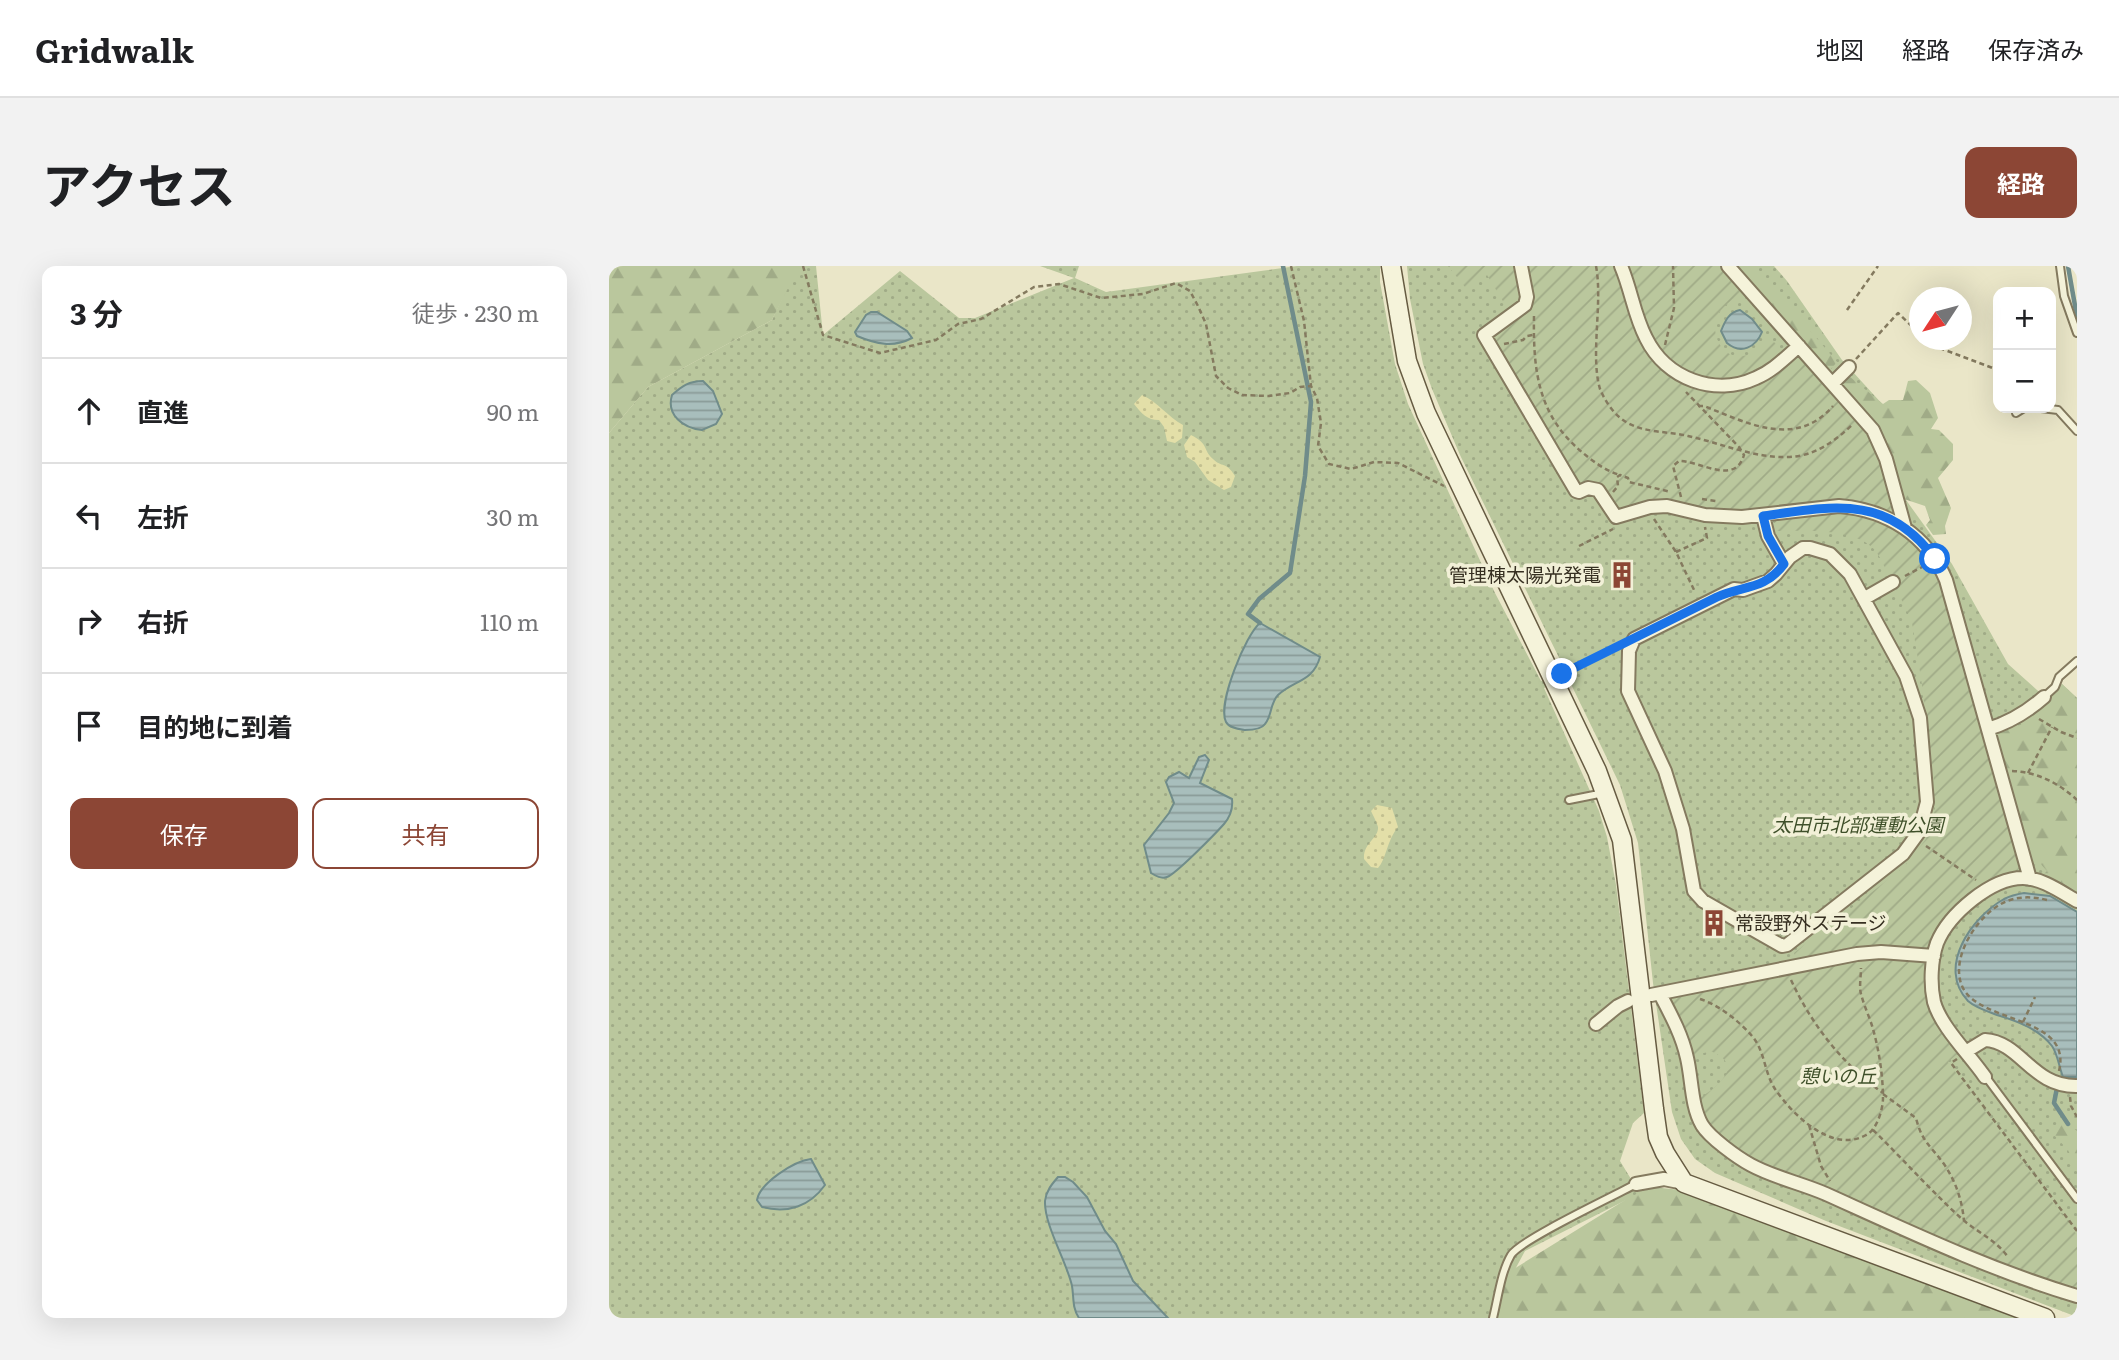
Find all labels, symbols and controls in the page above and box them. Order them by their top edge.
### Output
text: Gridwalk [35,24,194,73]
text: 地図 [1816,31,1864,66]
text: 経路 [1902,31,1950,66]
text: 保存済み [1988,31,2084,66]
text: アクセス [42,146,236,219]
button: 経路 [1965,147,2077,218]
north arrow [1909,287,1972,350]
map controls [1993,287,2056,413]
button: + [1993,287,2056,350]
text: 3 分 [70,290,123,334]
text: 徒歩 · 230 m [412,295,539,329]
button: − [1993,350,2056,413]
text: 直進 [137,391,189,430]
icon: ahead [70,392,108,430]
text: 90 m [487,394,539,428]
text: 左折 [137,496,189,535]
icon: left [70,497,108,535]
text: 30 m [486,499,539,533]
route start [1919,543,1950,574]
place label: 管理棟太陽光発電 [1449,560,1601,588]
building icon: 管理棟太陽光発電 [1607,560,1637,590]
text: 右折 [137,601,189,640]
icon: right [70,602,108,640]
text: 110 m [480,604,539,638]
route end [1546,658,1577,689]
text: 目的地に到着 [137,706,293,745]
icon: arrive [70,707,108,745]
button: 保存 [70,798,298,869]
button: 共有 [312,798,539,869]
park label: 太田市北部運動公園 [1772,810,1946,838]
building icon: 常設野外ステージ [1699,908,1729,938]
place label: 常設野外ステージ [1735,908,1887,936]
park label: 憩いの丘 [1800,1061,1877,1089]

